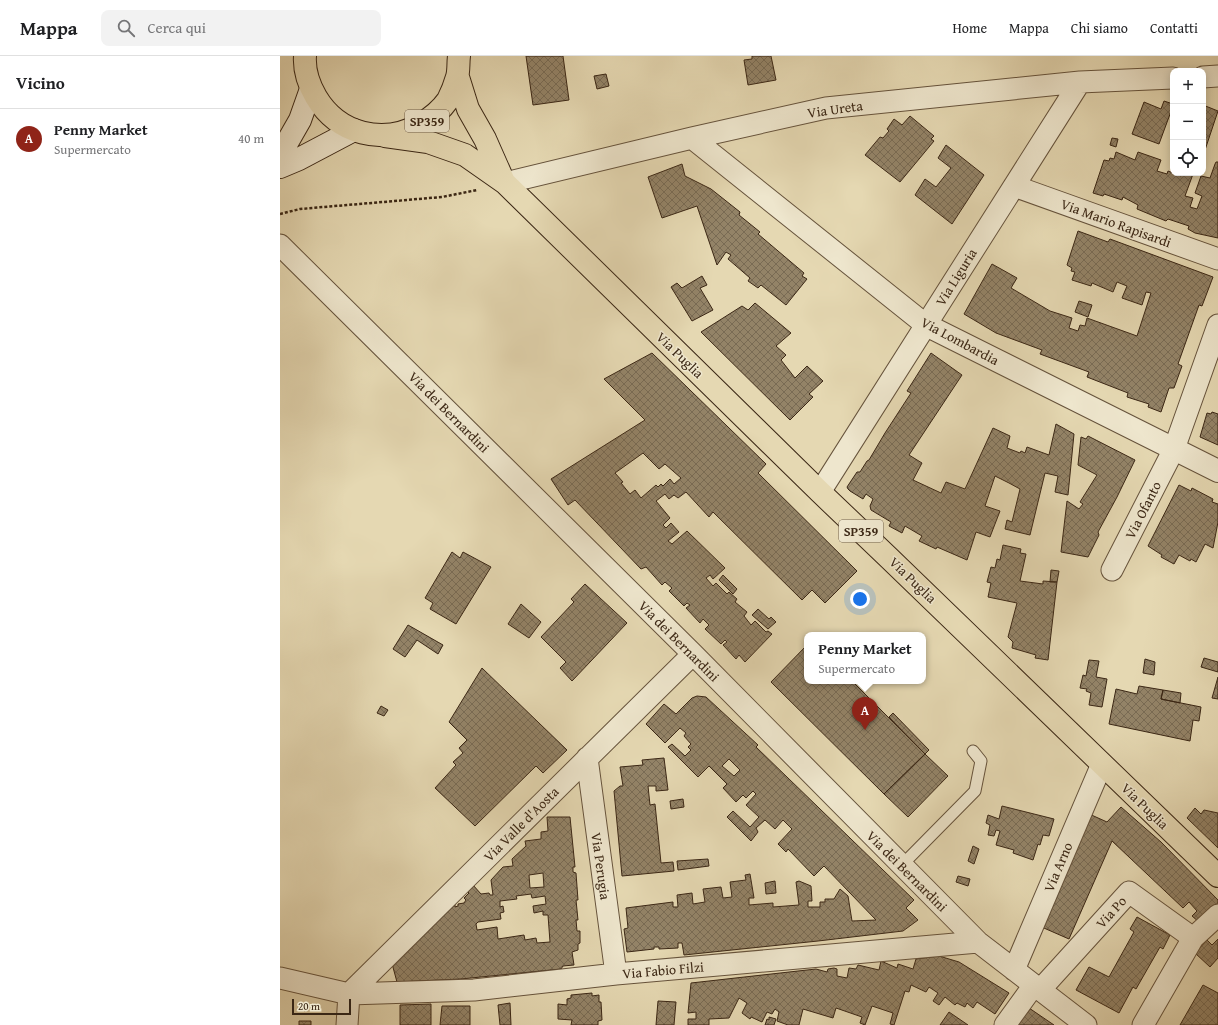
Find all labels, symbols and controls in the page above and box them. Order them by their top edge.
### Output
search box [101,10,381,46]
text: Mappa [20,14,77,42]
icon: search [115,17,137,39]
text: Cerca qui [147,17,206,38]
text: Home [953,18,987,38]
text: Mappa [1009,18,1049,38]
text: Chi siamo [1071,18,1128,38]
text: Contatti [1150,18,1198,38]
map controls [1170,68,1206,176]
button: + [1170,68,1206,104]
text: Vicino [16,70,65,95]
street label: Via Ureta [806,95,864,123]
button: − [1170,104,1206,140]
road number: SP359 [405,110,449,132]
text: Penny Market [54,119,148,140]
text: A [25,129,33,148]
text: 40 m [238,129,264,148]
text: Supermercato [54,140,131,159]
button: locate [1170,140,1206,176]
street label: Via Mario Rapisardi [1058,194,1174,252]
street label: Via Liguria [930,244,982,310]
street label: Via Lombardia [917,312,1003,370]
street label: Via Puglia [652,327,709,383]
street label: Via dei Bernardini [404,367,494,457]
street label: Via Ofanto [1120,478,1166,542]
road number: SP359 [839,520,883,542]
street label: Via Puglia [885,552,942,608]
your location [850,589,870,609]
street label: Via dei Bernardini [634,596,724,686]
popup [804,632,926,684]
text: Penny Market [818,638,912,659]
text: Supermercato [818,659,895,678]
pin: A [852,697,878,730]
street label: Via Puglia [1117,778,1174,834]
street label: Via Valle d'Aosta [479,782,563,866]
street label: Via dei Bernardini [862,826,952,916]
street label: Via Perugia [586,831,616,901]
street label: Via Arno [1039,839,1077,895]
street label: Via Po [1091,891,1131,933]
street label: Via Fabio Filzi [621,956,705,984]
scale bar [292,997,351,1016]
text: 20 m [298,998,320,1014]

